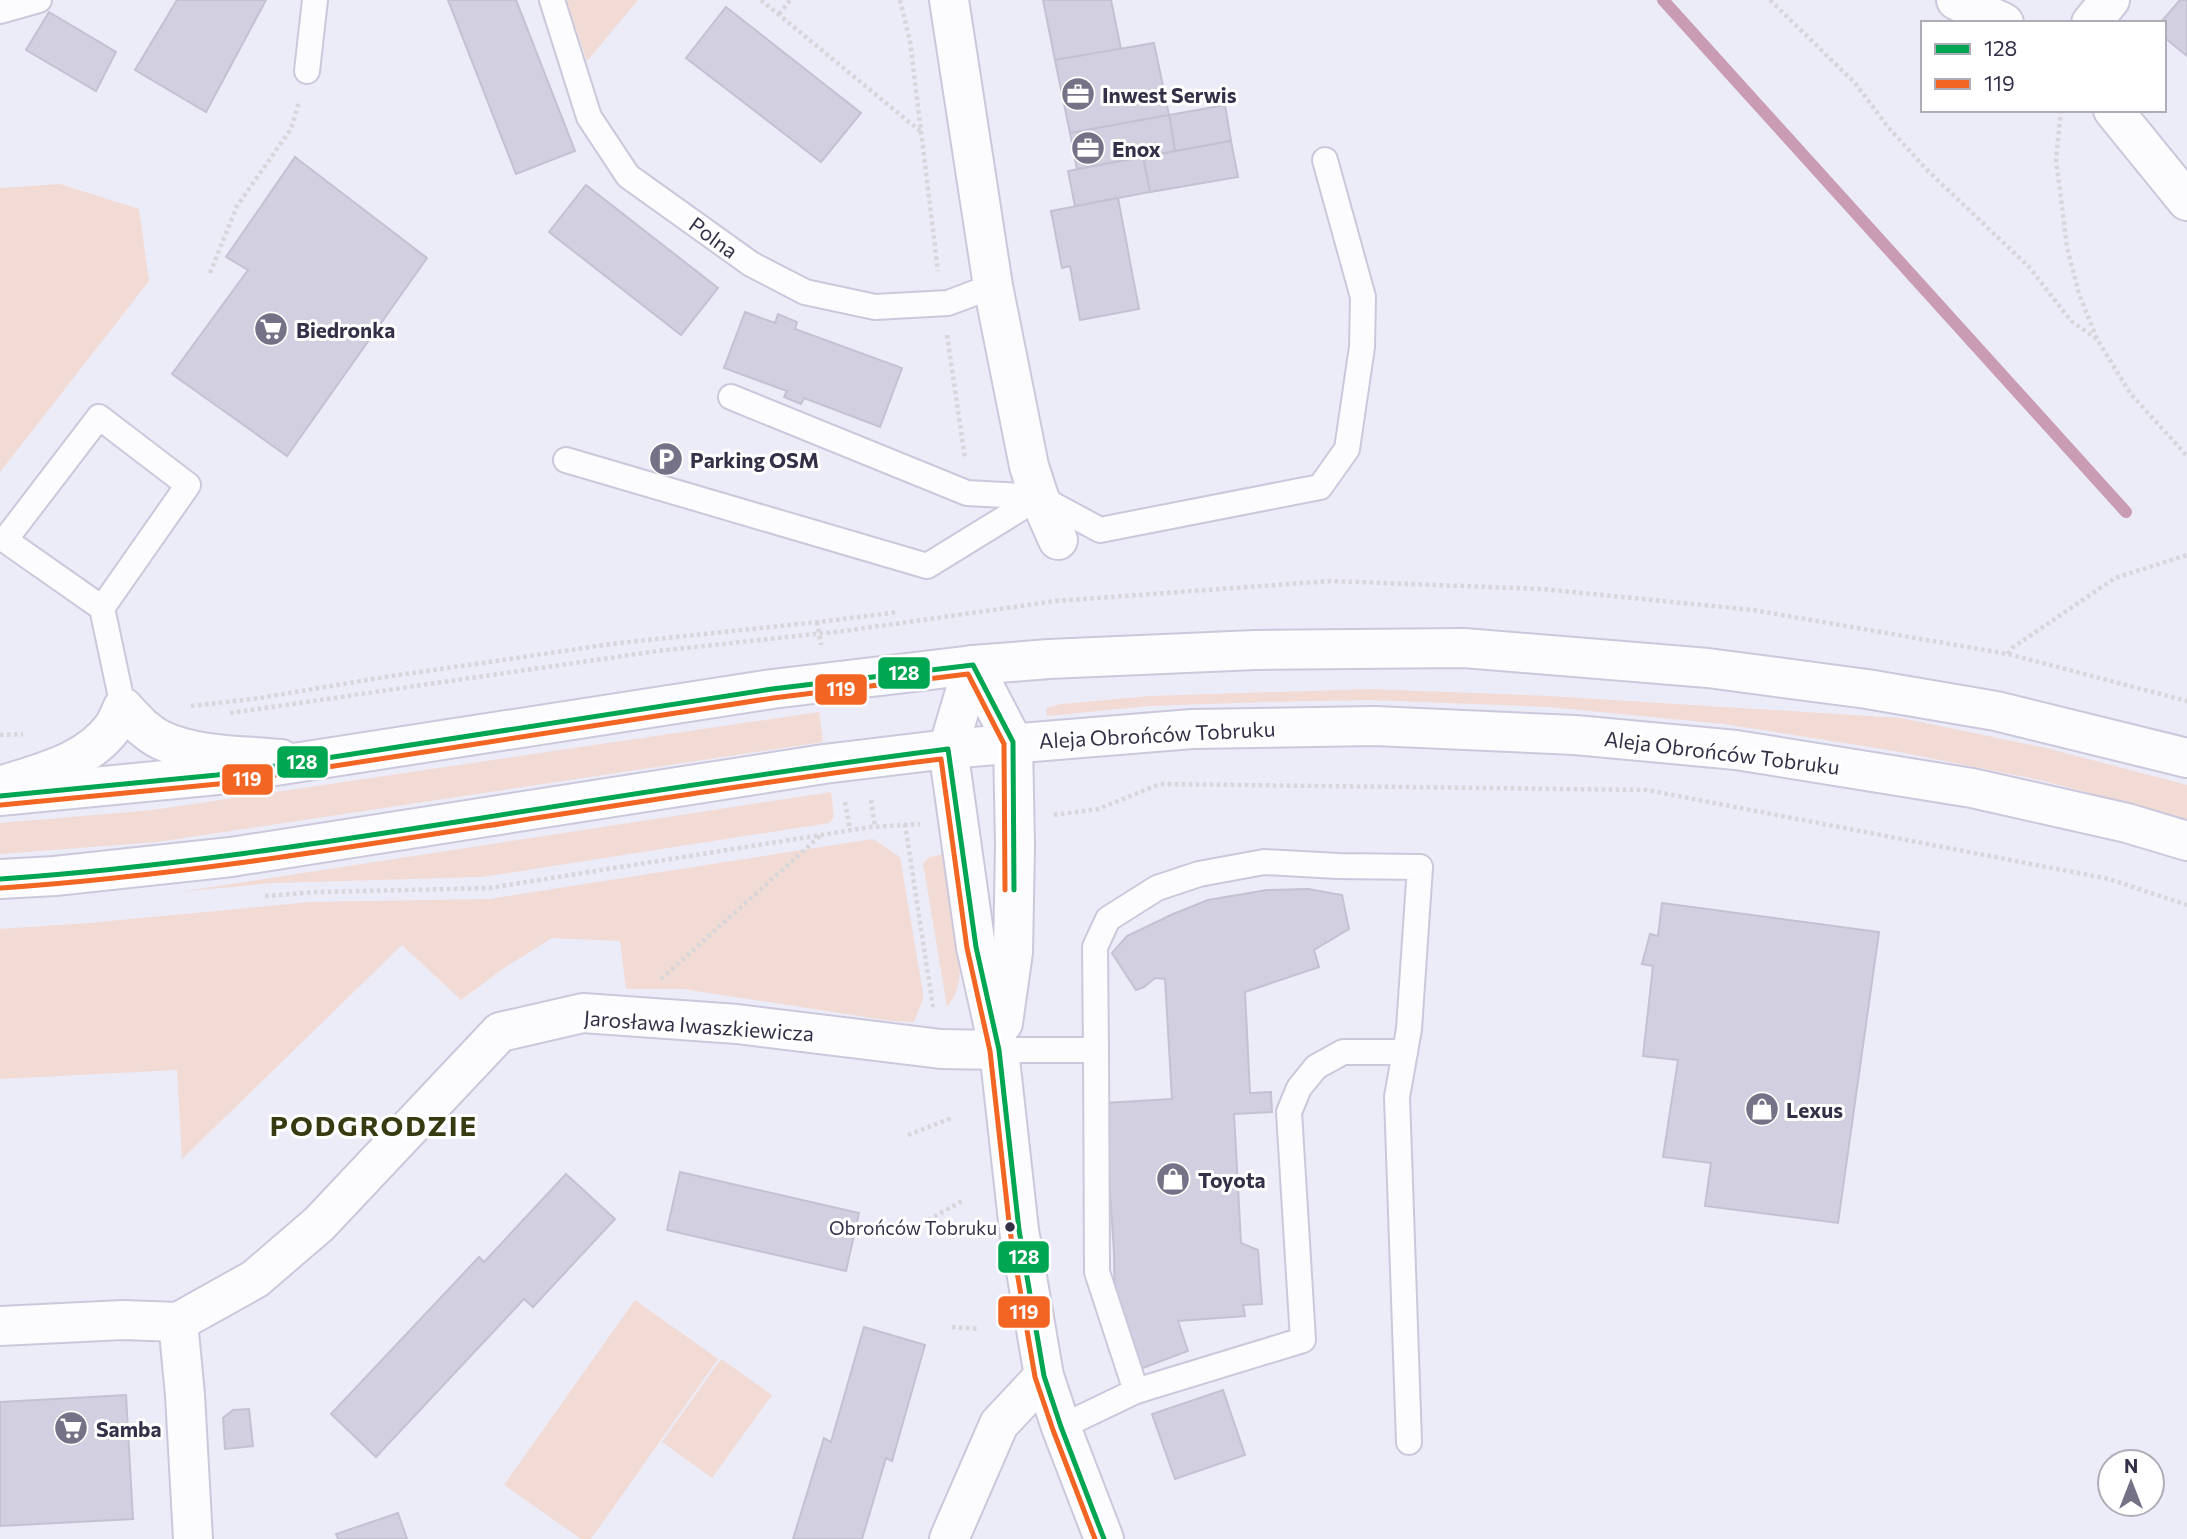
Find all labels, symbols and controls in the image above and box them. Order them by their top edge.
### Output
legend [1921,21,2166,112]
text: 128 [1984,35,2017,60]
text: 119 [1984,70,2015,95]
office icon: Inwest Serwis [1059,75,1097,113]
place label: Inwest Serwis [1102,82,1237,107]
office icon: Enox [1069,129,1107,167]
place label: Enox [1112,136,1161,161]
street label: Polna [685,211,743,263]
supermarket icon: Biedronka [252,310,290,348]
place label: Biedronka [296,317,395,342]
parking icon: Parking OSM [647,440,685,478]
place label: Parking OSM [690,447,819,472]
line badge: 128 [877,656,931,690]
text: 128 [888,661,920,684]
line badge: 119 [814,673,868,706]
text: 119 [827,677,855,700]
street label: Aleja Obrońców Tobruku [1038,715,1276,753]
street label: Aleja Obrońców Tobruku [1603,725,1841,779]
line badge: 128 [276,745,329,779]
text: 128 [286,750,318,773]
line badge: 119 [221,763,274,796]
text: 119 [233,767,261,790]
street label: Jarosława Iwaszkiewicza [583,1004,815,1046]
shop icon: Lexus [1743,1090,1781,1128]
place label: Lexus [1786,1097,1843,1122]
district label: PODGRODZIE [270,1108,478,1142]
shop icon: Toyota [1154,1160,1192,1198]
place label: Toyota [1198,1167,1266,1192]
place label: Obrońców Tobruku [829,1216,997,1239]
marker: Obrońców Tobruku [1003,1220,1017,1234]
line badge: 128 [997,1240,1050,1274]
text: 128 [1008,1245,1040,1268]
line badge: 119 [997,1295,1051,1329]
text: 119 [1010,1300,1038,1323]
supermarket icon: Samba [52,1409,90,1447]
place label: Samba [96,1416,162,1441]
north arrow [2096,1448,2166,1518]
text: N [2124,1454,2138,1477]

